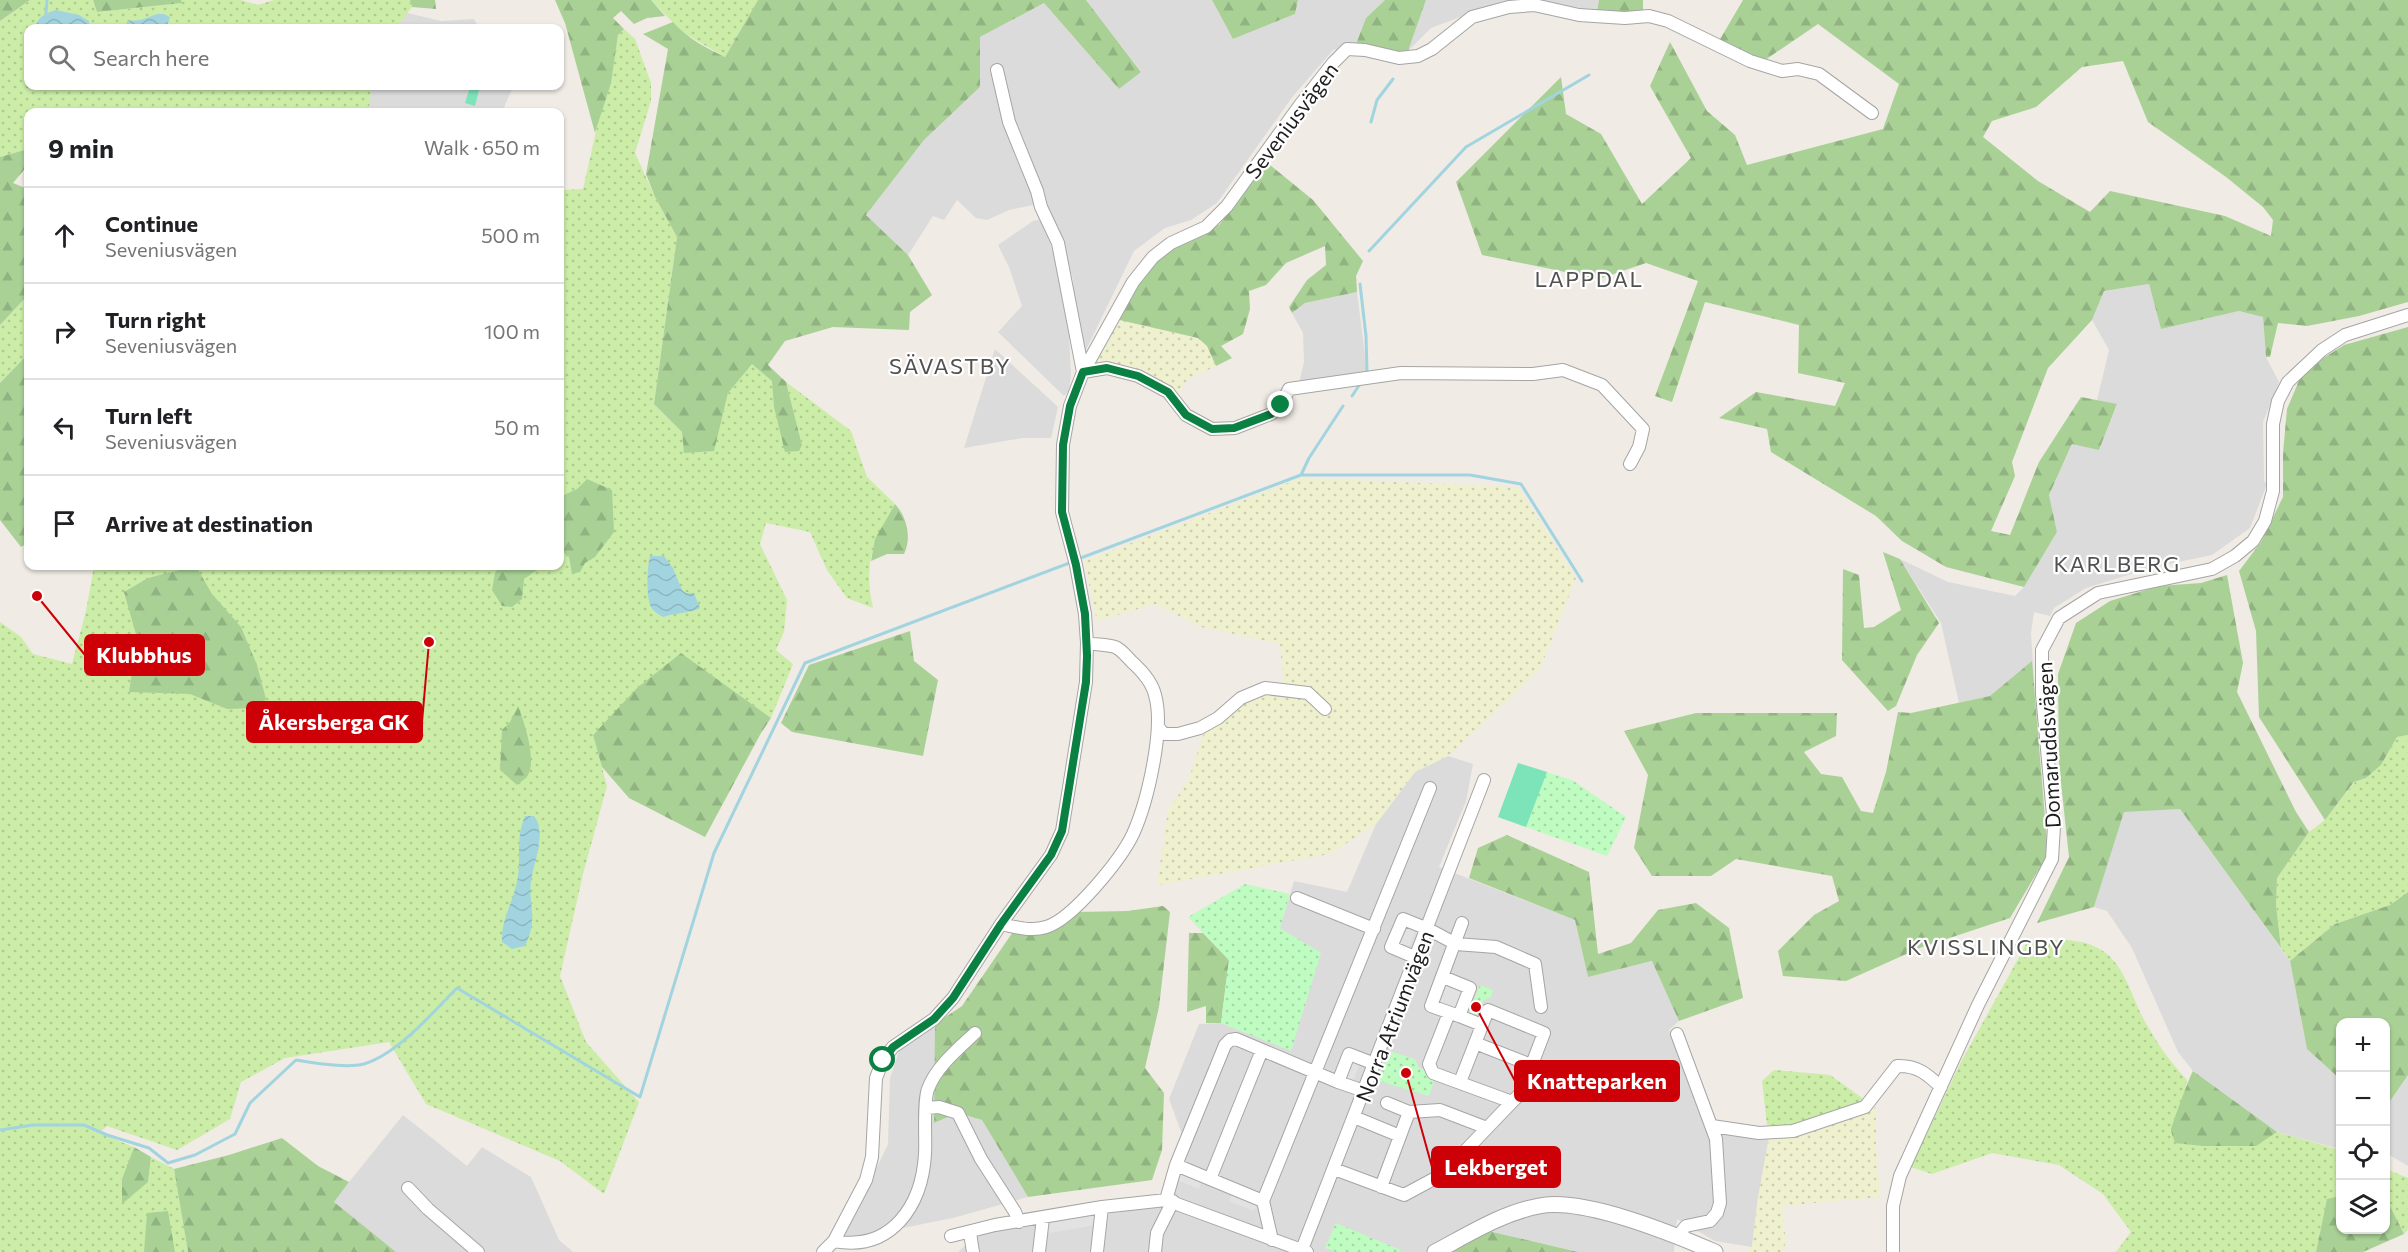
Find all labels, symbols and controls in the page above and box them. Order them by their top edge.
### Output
search box [24,24,564,90]
icon: search [45,41,78,74]
text: Search here [93,44,209,71]
street label: Seveniusvägen [1239,57,1343,183]
text: 9 min [48,132,114,163]
text: Walk · 650 m [424,135,540,159]
text: Continue [105,210,198,237]
icon: ahead [48,219,81,252]
text: 500 m [481,223,540,247]
text: Seveniusvägen [105,237,237,261]
district label: LAPPDAL [1534,265,1644,292]
text: Turn right [105,306,206,333]
icon: right [48,315,81,348]
text: 100 m [484,319,540,343]
text: Seveniusvägen [105,333,237,357]
district label: SÄVASTBY [889,352,1011,379]
route end [1267,391,1293,417]
text: Turn left [105,402,192,429]
icon: left [48,411,81,444]
text: 50 m [494,415,540,439]
text: Seveniusvägen [105,429,237,453]
icon: arrive [48,507,81,540]
text: Arrive at destination [105,510,313,537]
district label: KARLBERG [2053,550,2181,577]
callout: Klubbhus [85,635,204,675]
text: Klubbhus [96,641,192,668]
street label: Domaruddsvägen [2031,661,2065,829]
callout: Åkersberga GK [247,702,422,742]
text: Åkersberga GK [258,708,410,735]
street label: Norra Atriumvägen [1350,927,1438,1105]
district label: KVISSLINGBY [1907,933,2065,960]
map controls [2336,1018,2390,1234]
button: + [2336,1018,2390,1072]
route start [869,1046,895,1072]
callout: Knatteparken [1515,1061,1679,1101]
text: Knatteparken [1527,1067,1667,1094]
button: − [2336,1072,2390,1126]
button: locate [2336,1126,2390,1180]
callout: Lekberget [1432,1147,1560,1187]
text: Lekberget [1444,1153,1548,1180]
button: layers [2336,1180,2390,1234]

